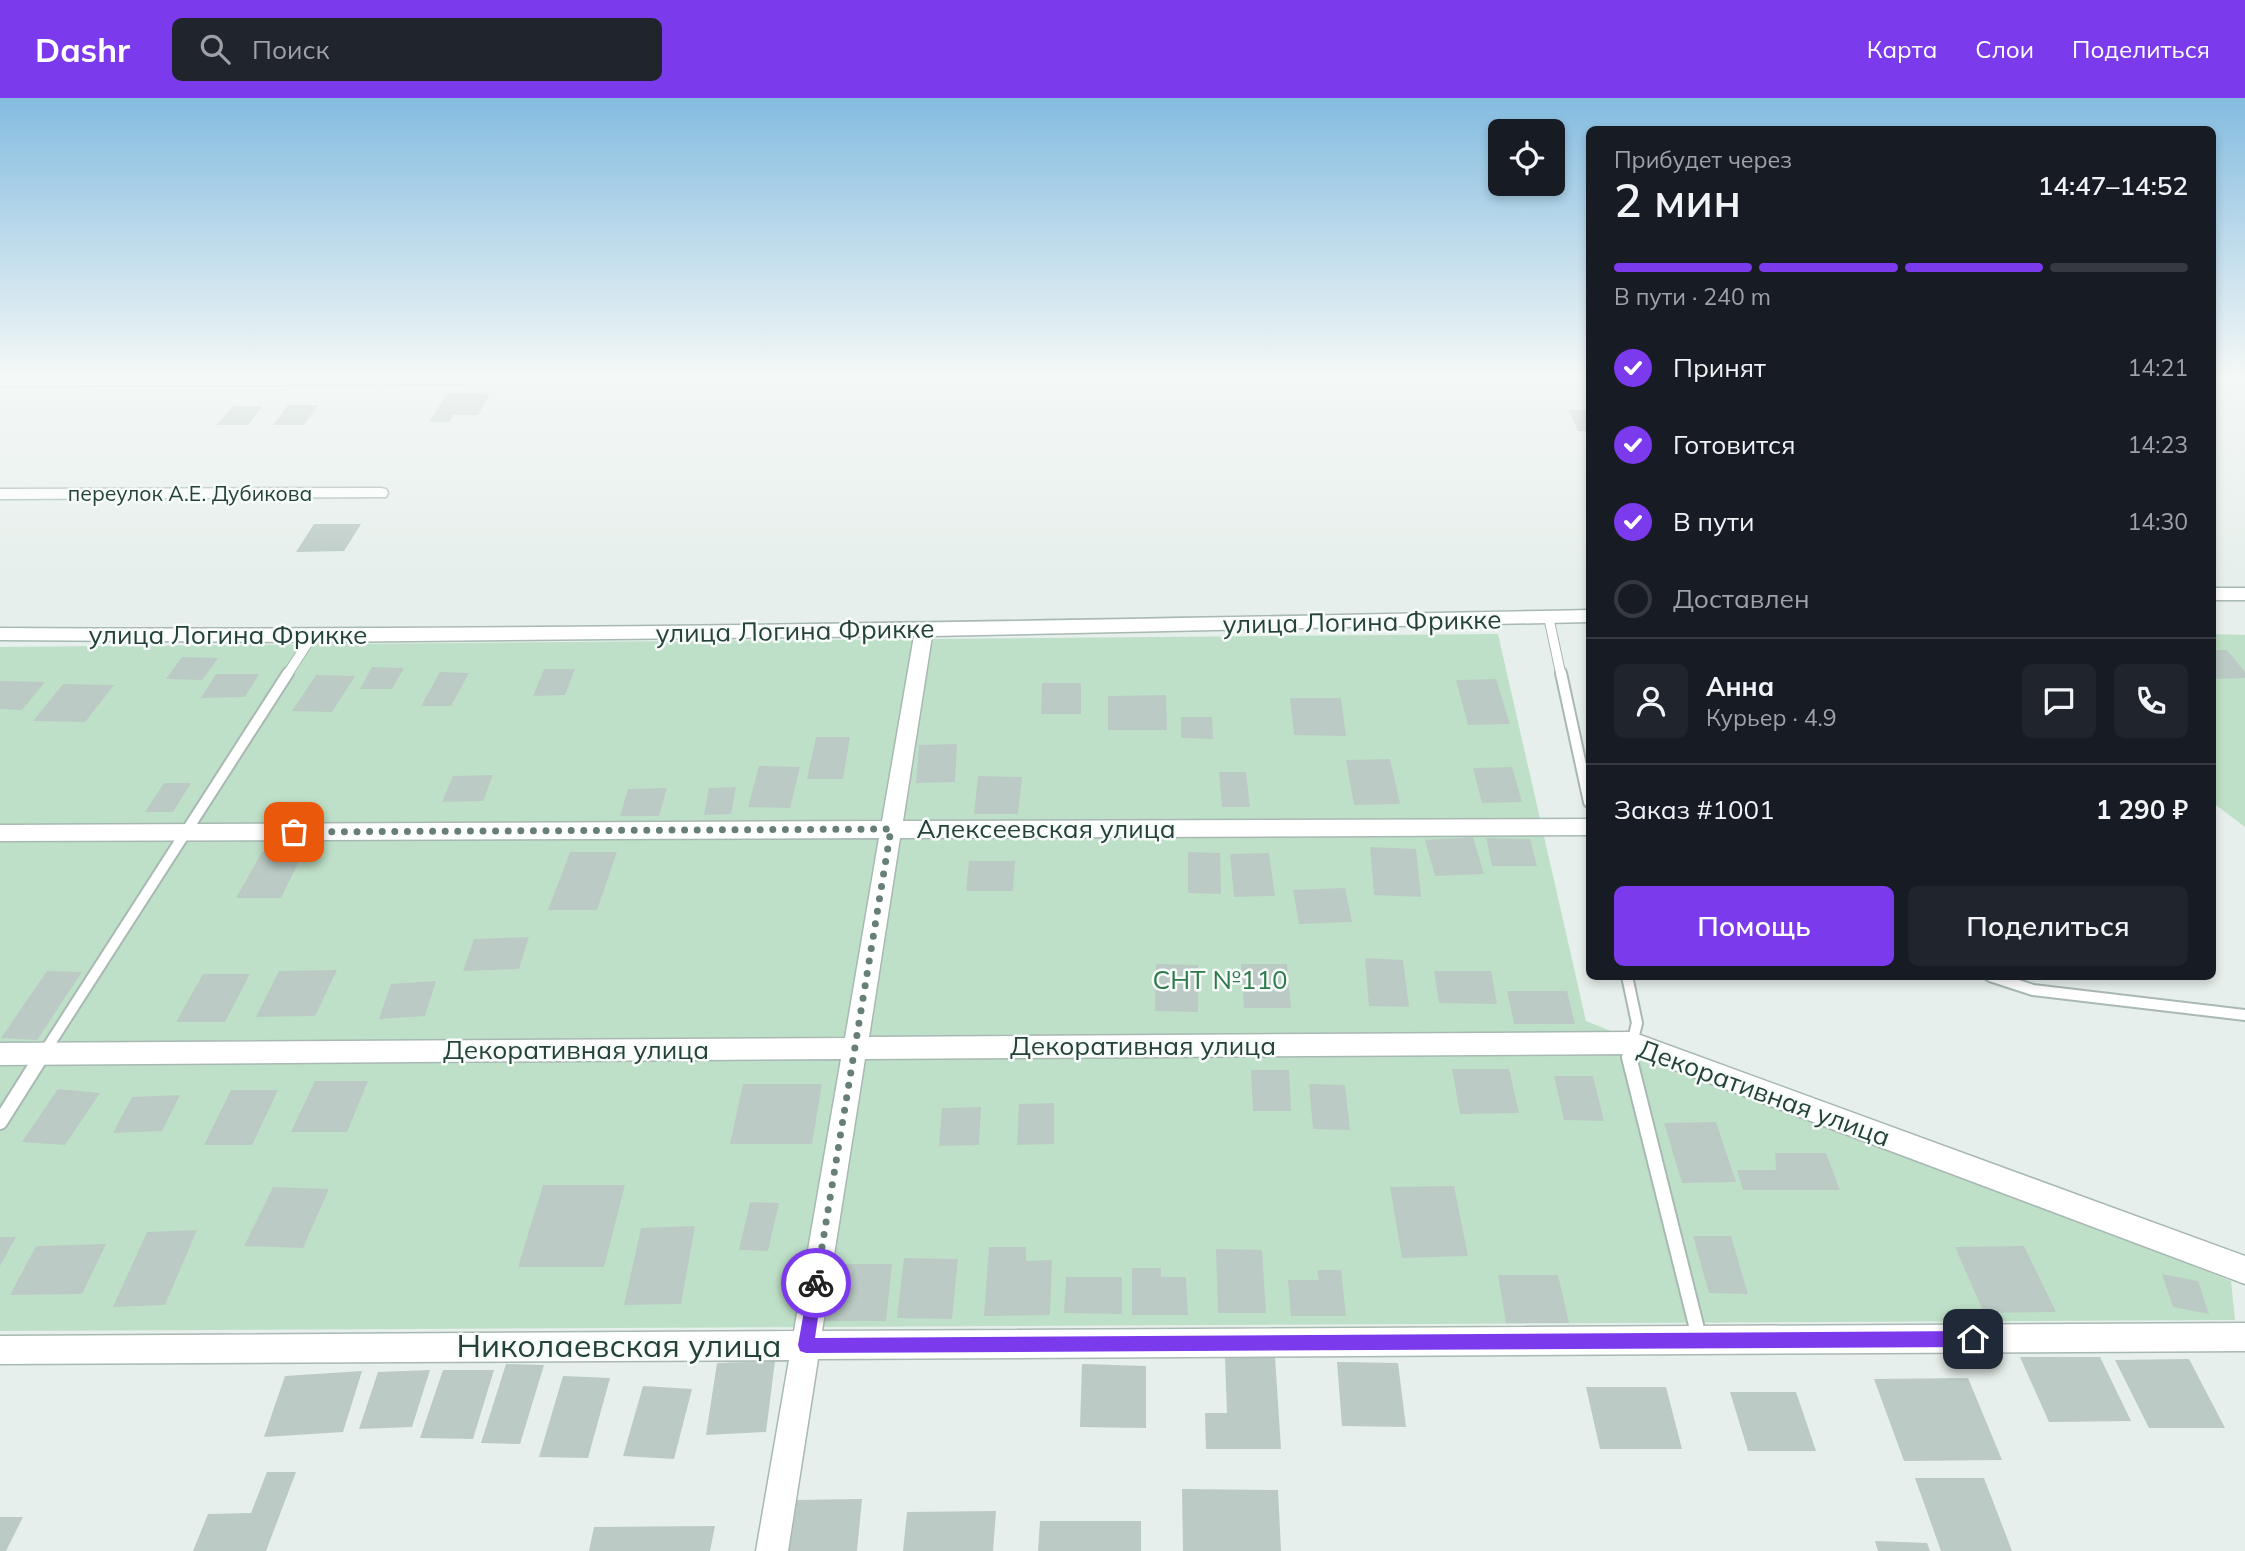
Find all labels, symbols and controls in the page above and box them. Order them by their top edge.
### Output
search box [172,18,662,81]
text: Dashr [35,29,130,70]
icon: search [196,30,234,68]
text: Поиск [252,33,330,66]
text: Карта [1867,34,1937,64]
text: Слои [1975,34,2034,64]
text: Поделиться [2072,34,2210,64]
map controls [1488,119,1565,196]
button: locate [1488,119,1565,196]
text: Прибудет через [1614,145,1792,174]
text: 14:47–14:52 [2038,169,2188,202]
text: 2 мин [1614,171,1741,229]
text: В пути · 240 m [1614,282,1771,311]
icon: check [1614,349,1652,387]
text: Принят [1673,351,1766,384]
text: 14:21 [2128,353,2188,382]
icon: check [1614,426,1652,464]
text: Готовится [1673,428,1796,461]
text: 14:23 [2128,430,2188,459]
street label: переулок А.Е. Дубикова [68,480,312,506]
icon: check [1614,503,1652,541]
text: В пути [1673,505,1754,538]
text: 14:30 [2128,507,2188,536]
text: Доставлен [1673,582,1810,615]
street label: улица Логина Фрикке [1222,603,1502,640]
street label: улица Логина Фрикке [655,612,935,649]
street label: улица Логина Фрикке [89,618,367,651]
button: person [1614,664,1688,738]
button: chat [2022,664,2096,738]
button: phone [2114,664,2188,738]
text: Анна [1706,670,1774,703]
text: Курьер · 4.9 [1706,703,1837,732]
text: Заказ #1001 [1614,793,1775,826]
text: 1 290 ₽ [2096,793,2188,826]
pin [264,802,324,862]
street label: Алексеевская улица [916,812,1176,845]
icon: bag [275,813,313,851]
button: Помощь [1614,886,1894,966]
button: Поделиться [1908,886,2188,966]
park label: СНТ №110 [1152,963,1288,996]
street label: Декоративная улица [1010,1029,1276,1062]
street label: Декоративная улица [1633,1032,1895,1154]
street label: Декоративная улица [443,1033,709,1066]
courier [781,1248,851,1318]
icon: bike [797,1264,835,1302]
pin [1943,1309,2003,1369]
icon: home [1954,1320,1992,1358]
street label: Николаевская улица [457,1325,782,1365]

